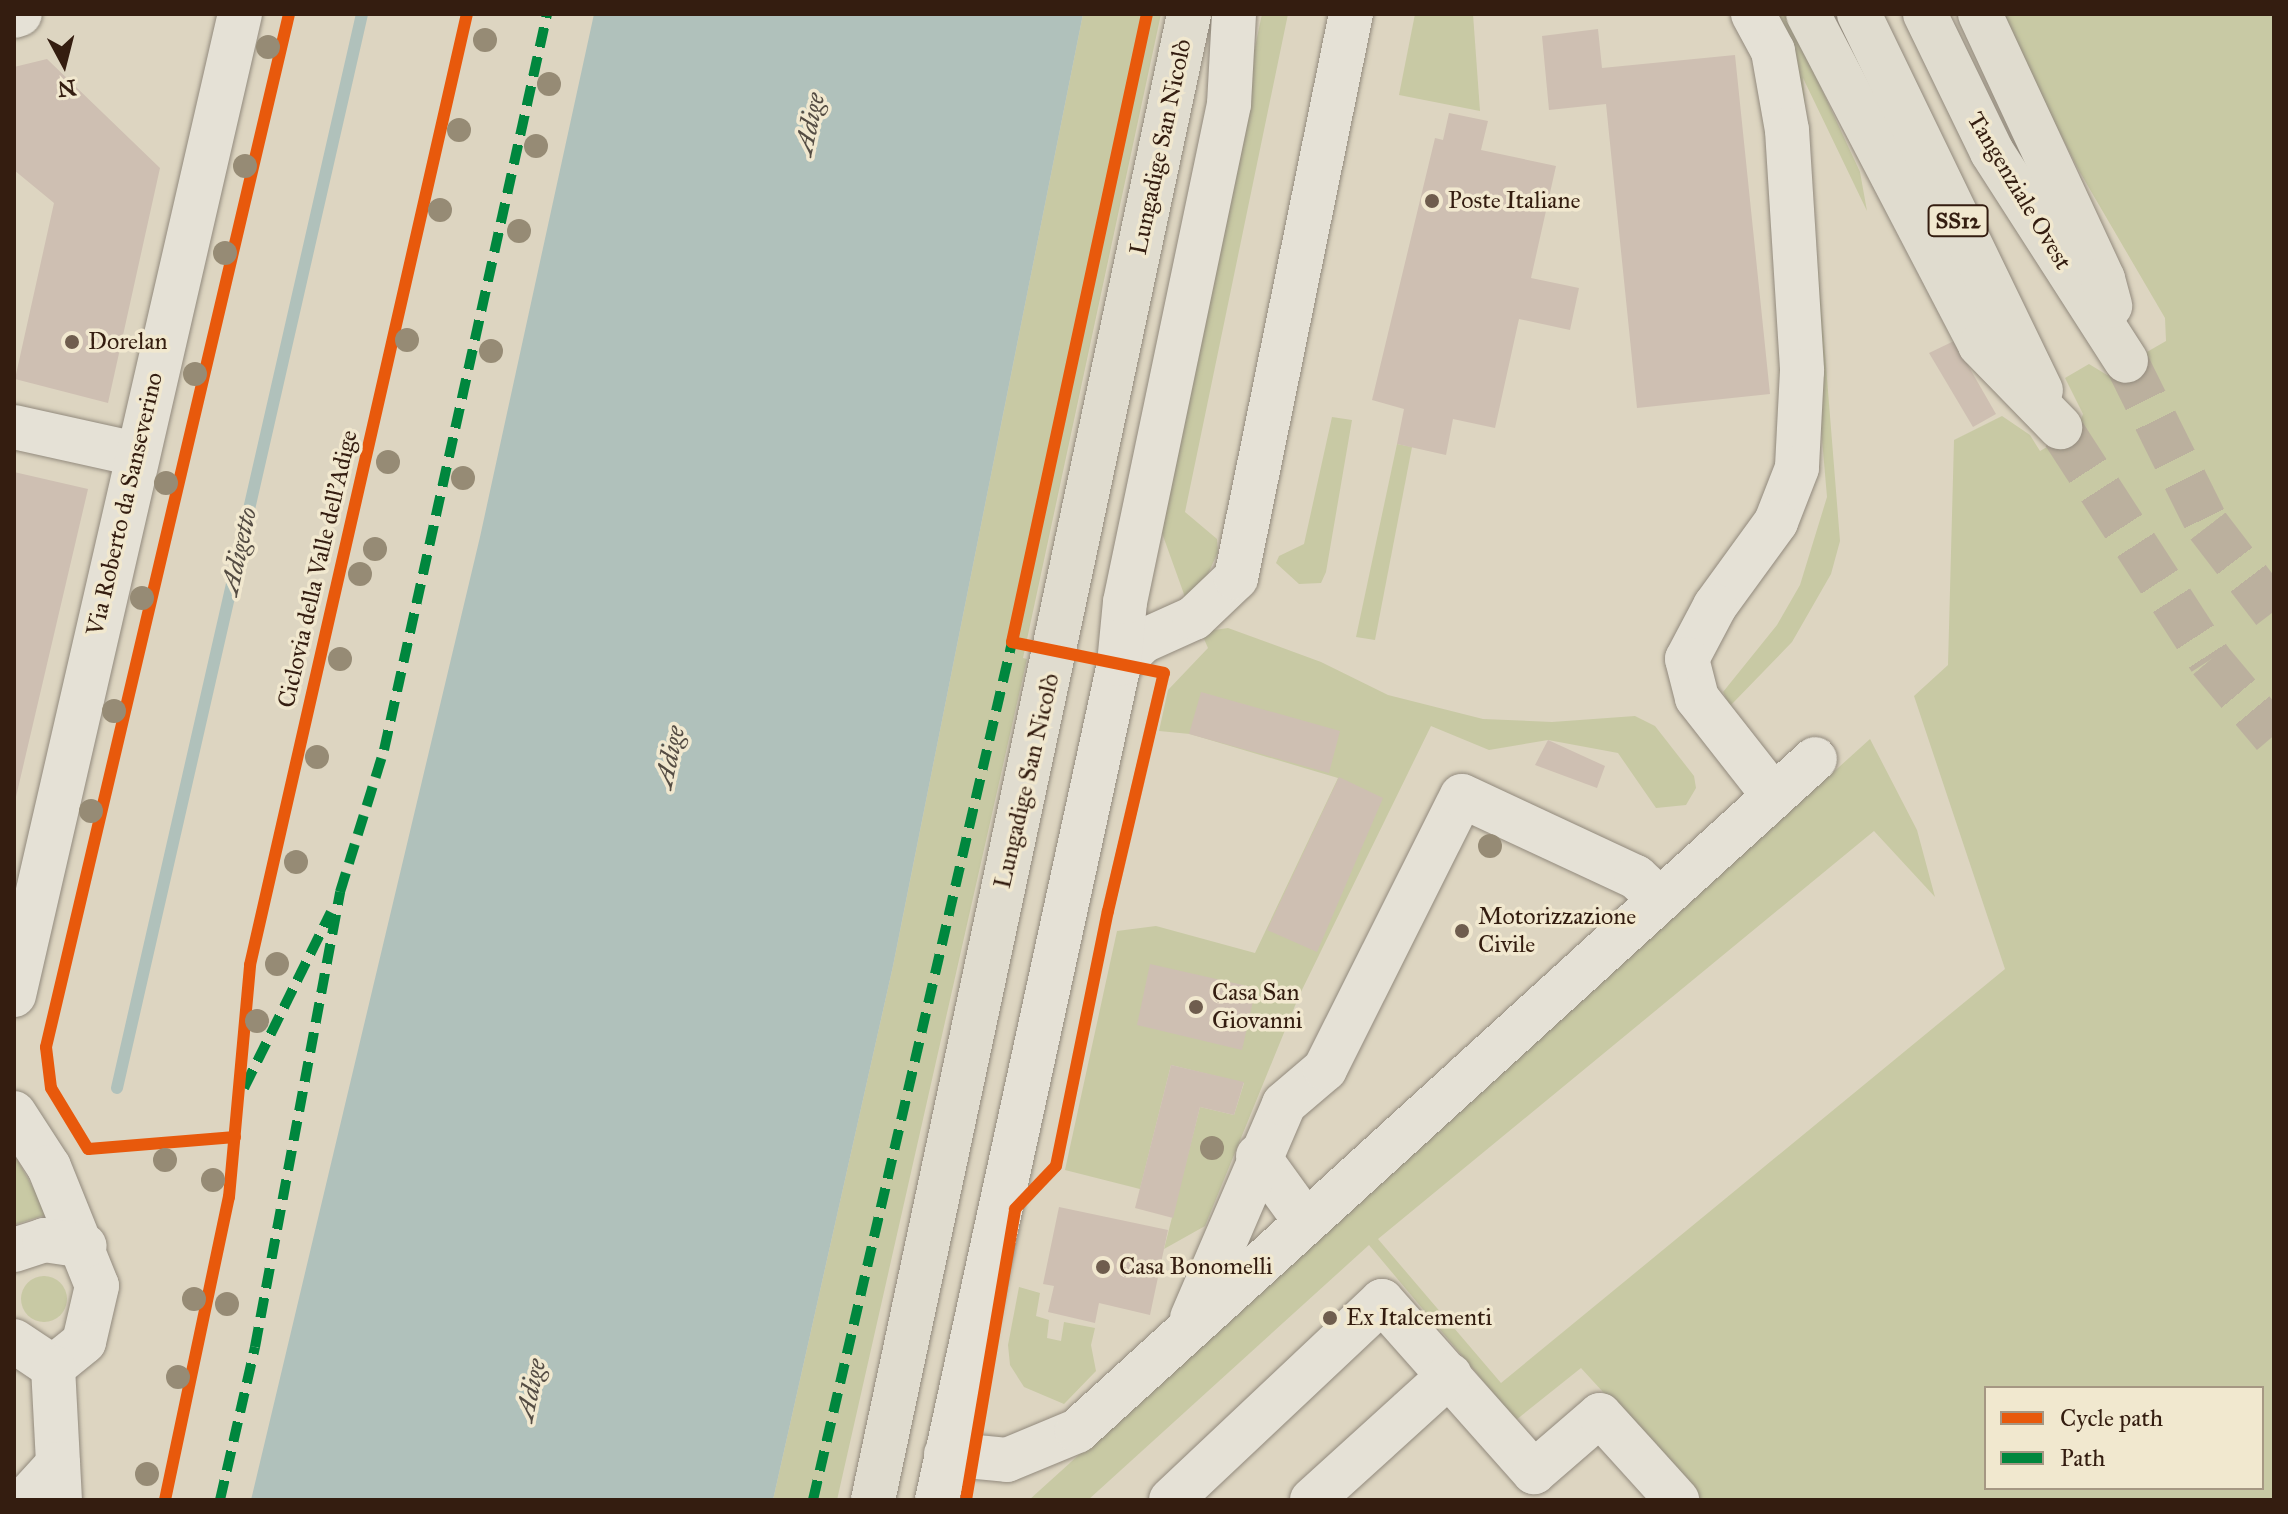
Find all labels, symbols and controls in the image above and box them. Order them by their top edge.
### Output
north arrow [24,24,104,104]
street label: Lungadige San Nicolò [1124,37,1198,257]
text: N [56,74,78,103]
water label: Adige [788,90,832,158]
street label: Tangenziale Ovest [1961,107,2077,275]
place label: Poste Italiane [1448,187,1580,215]
marker: Poste Italiane [1423,192,1441,210]
road number: SS12 [1926,203,1990,239]
place label: Dorelan [88,328,168,356]
marker: Dorelan [63,333,81,351]
street label: Via Roberto da Sanseverino [81,370,169,638]
street label: Ciclovia della Valle dell'Adige [272,427,364,711]
water label: Adigetto [214,504,264,598]
street label: Lungadige San Nicolò [988,671,1066,891]
water label: Adige [648,723,692,791]
place label: Motorizzazione Civile [1478,903,1636,959]
marker: Motorizzazione Civile [1453,922,1471,940]
place label: Casa San Giovanni [1212,979,1302,1035]
marker: Casa San Giovanni [1187,998,1205,1016]
place label: Casa Bonomelli [1119,1253,1273,1281]
marker: Casa Bonomelli [1094,1258,1112,1276]
place label: Ex Italcementi [1346,1304,1492,1332]
marker: Ex Italcementi [1321,1309,1339,1327]
water label: Adige [509,1356,553,1424]
legend [1984,1386,2264,1490]
text: Cycle path [2060,1403,2163,1433]
text: Path [2060,1443,2105,1473]

